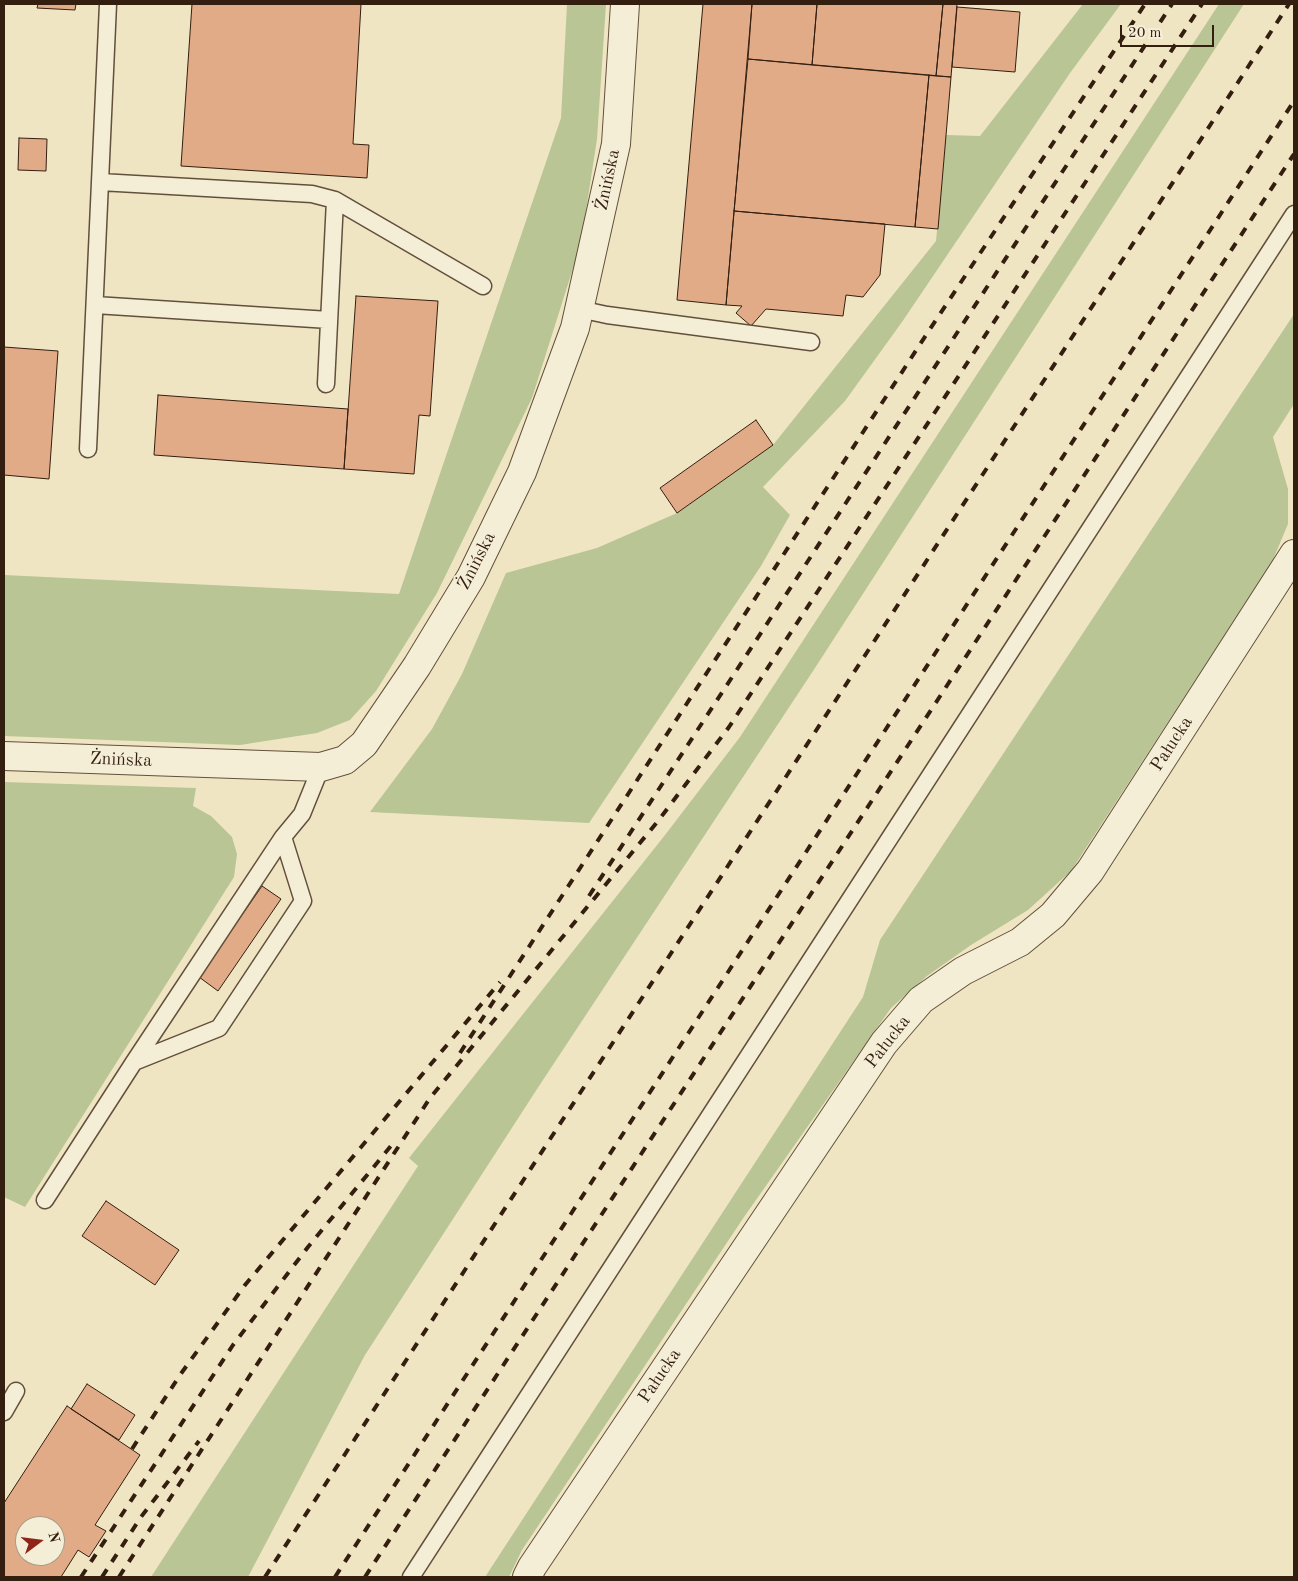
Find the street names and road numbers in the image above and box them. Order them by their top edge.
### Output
street label: Żnińska [591,147,625,213]
street label: Żnińska [453,528,501,594]
street label: Pałucka [1146,713,1198,775]
street label: Żnińska [90,748,152,772]
street label: Pałucka [861,1011,915,1073]
street label: Pałucka [634,1345,686,1407]

